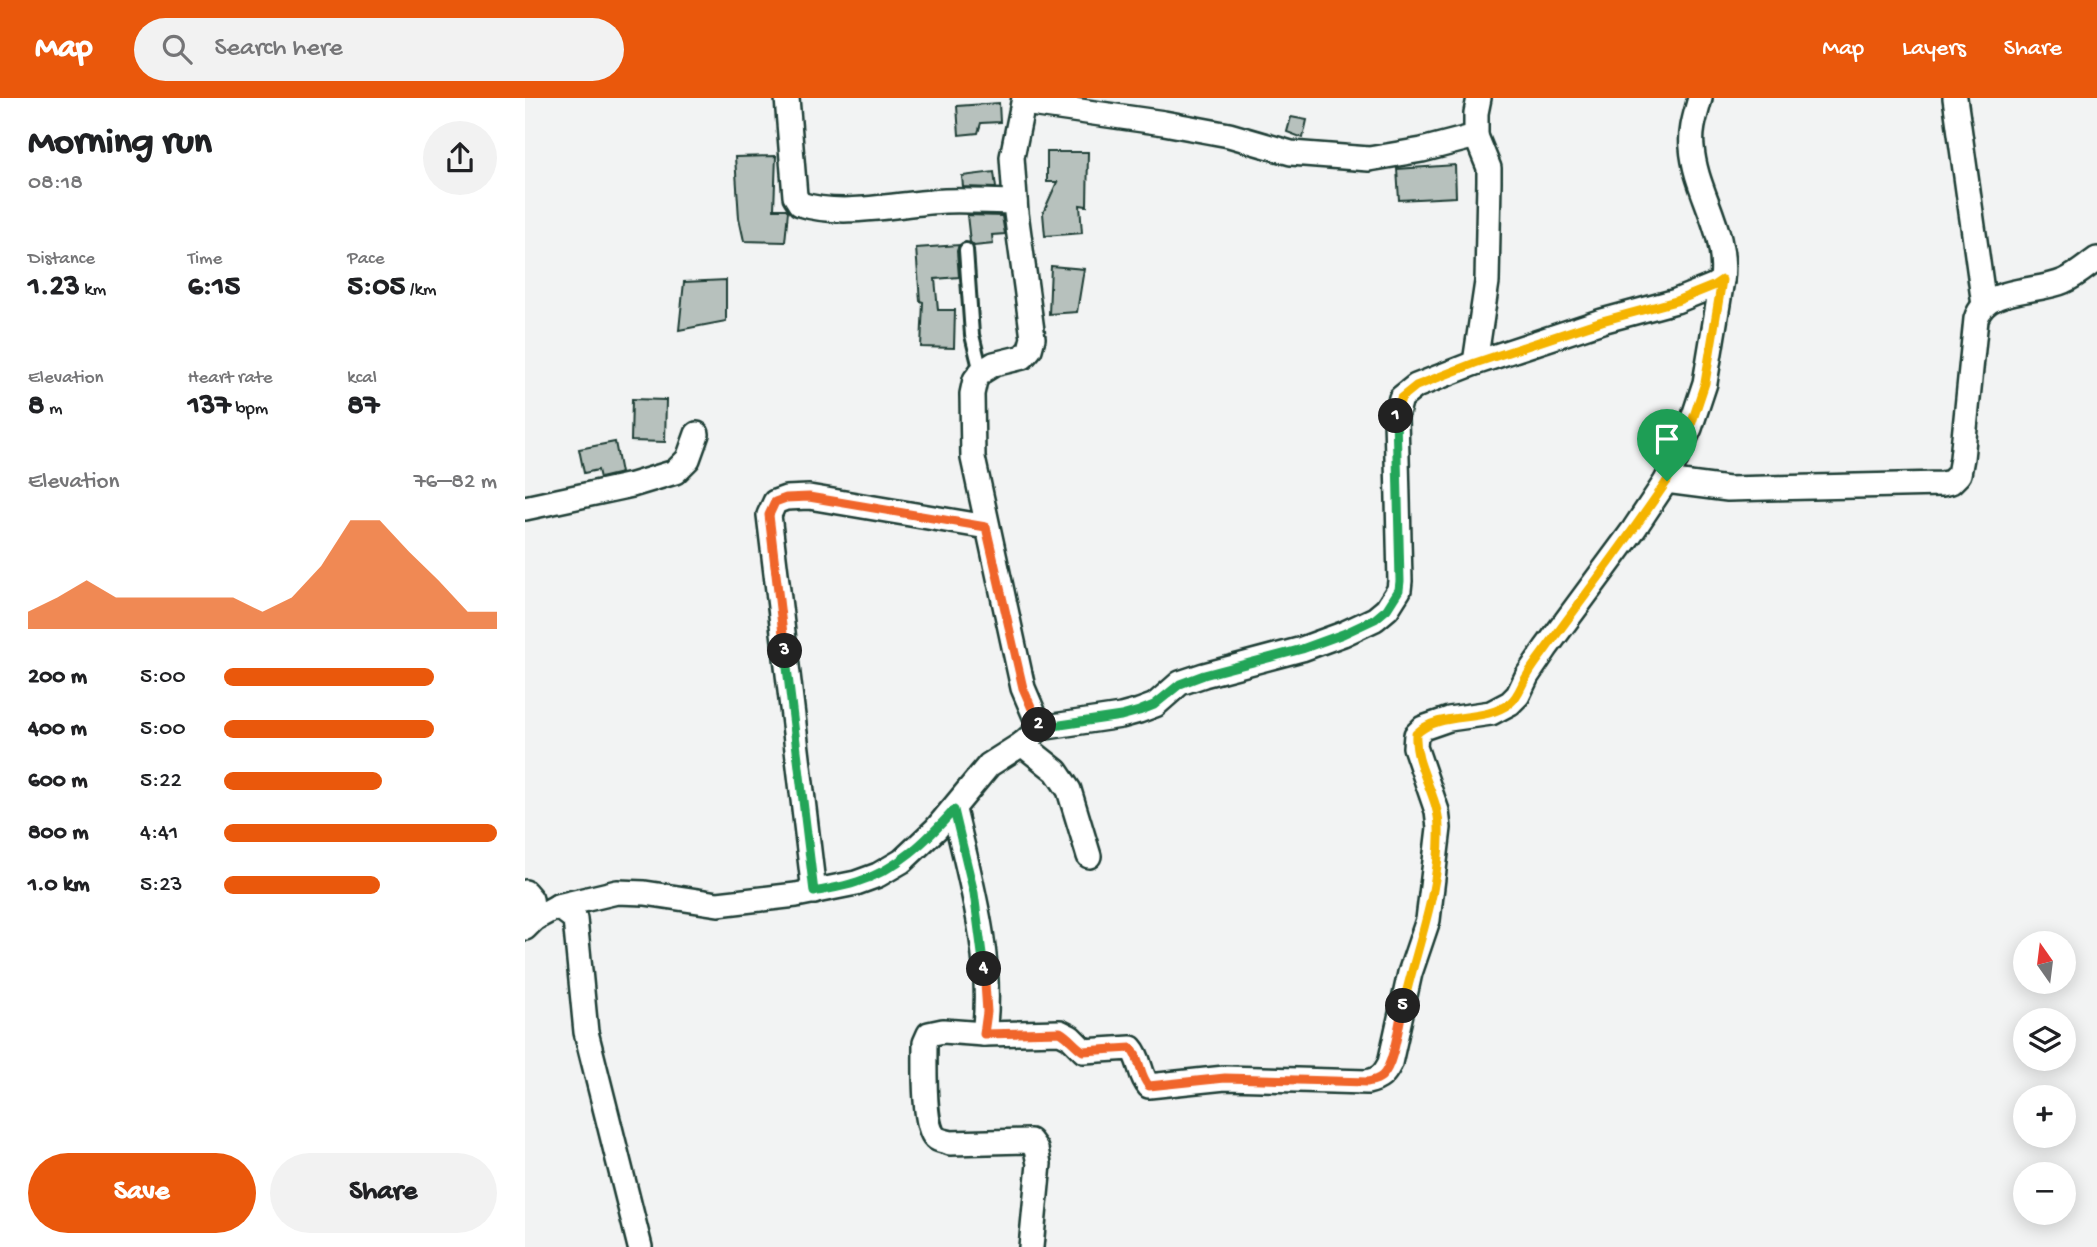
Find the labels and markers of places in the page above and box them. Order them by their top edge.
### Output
pin: 1 [1379,398,1413,434]
pin [1637,409,1697,481]
pin: 3 [768,634,803,668]
pin: 2 [1021,708,1057,742]
pin: 4 [967,952,1001,986]
pin: 5 [1385,988,1421,1024]

